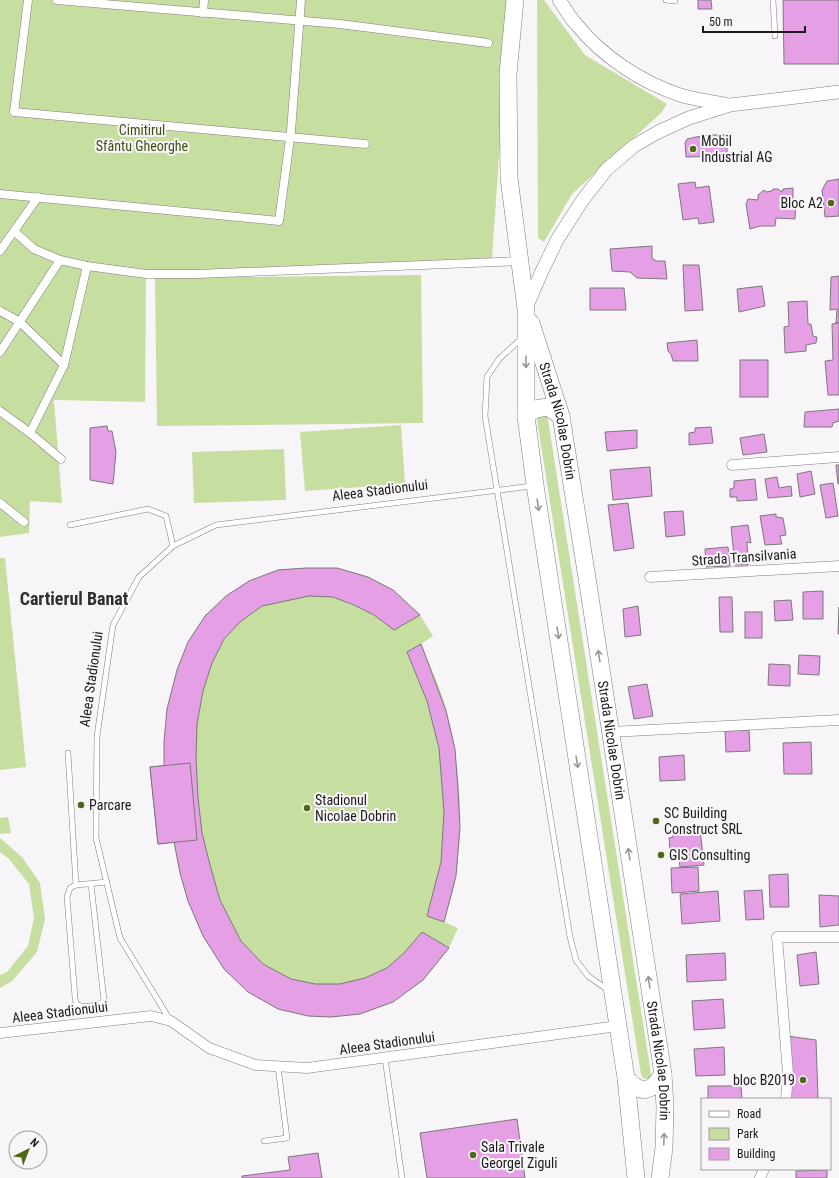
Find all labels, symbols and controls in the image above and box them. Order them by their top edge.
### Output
scale bar [703,8,805,34]
text: 50 m [709,15,733,29]
park label: Cimitirul Sfântu Gheorghe [96,122,189,154]
place label: Mobil Industrial AG [701,133,772,165]
marker: Mobil Industrial AG [688,144,698,154]
place label: Bloc A2 [780,195,823,211]
marker: Bloc A2 [826,198,836,208]
one-way arrow [522,355,530,368]
street label: Strada Nicolae Dobrin [536,360,579,481]
street label: Aleea Stadionului [331,476,429,504]
one-way arrow [534,498,542,511]
street label: Strada Transilvania [691,545,797,569]
district label: Cartierul Banat [20,588,129,609]
one-way arrow [554,627,562,640]
street label: Aleea Stadionului [76,630,106,728]
one-way arrow [595,650,603,663]
street label: Strada Nicolae Dobrin [595,680,629,801]
one-way arrow [573,755,581,768]
place label: Stadionul Nicolae Dobrin [315,792,396,824]
place label: Parcare [89,797,132,813]
marker: Parcare [76,800,86,810]
marker: Stadionul Nicolae Dobrin [302,803,312,813]
place label: SC Building Construct SRL [664,805,743,837]
marker: SC Building Construct SRL [651,816,661,826]
place label: GIS Consulting [669,847,750,863]
one-way arrow [625,848,633,861]
marker: GIS Consulting [656,850,666,860]
one-way arrow [645,976,653,989]
street label: Aleea Stadionului [11,998,109,1026]
street label: Strada Nicolae Dobrin [644,1000,673,1121]
street label: Aleea Stadionului [338,1028,436,1058]
place label: bloc B2019 [733,1072,795,1088]
marker: bloc B2019 [798,1075,808,1085]
legend [701,1098,831,1170]
text: Road [737,1107,761,1121]
text: Park [737,1127,759,1141]
north arrow [8,1130,48,1170]
one-way arrow [660,1133,668,1146]
text: N [27,1136,41,1150]
place label: Sala Trivale Georgel Ziguli [481,1139,558,1171]
text: Building [737,1147,775,1161]
marker: Sala Trivale Georgel Ziguli [468,1150,478,1160]

